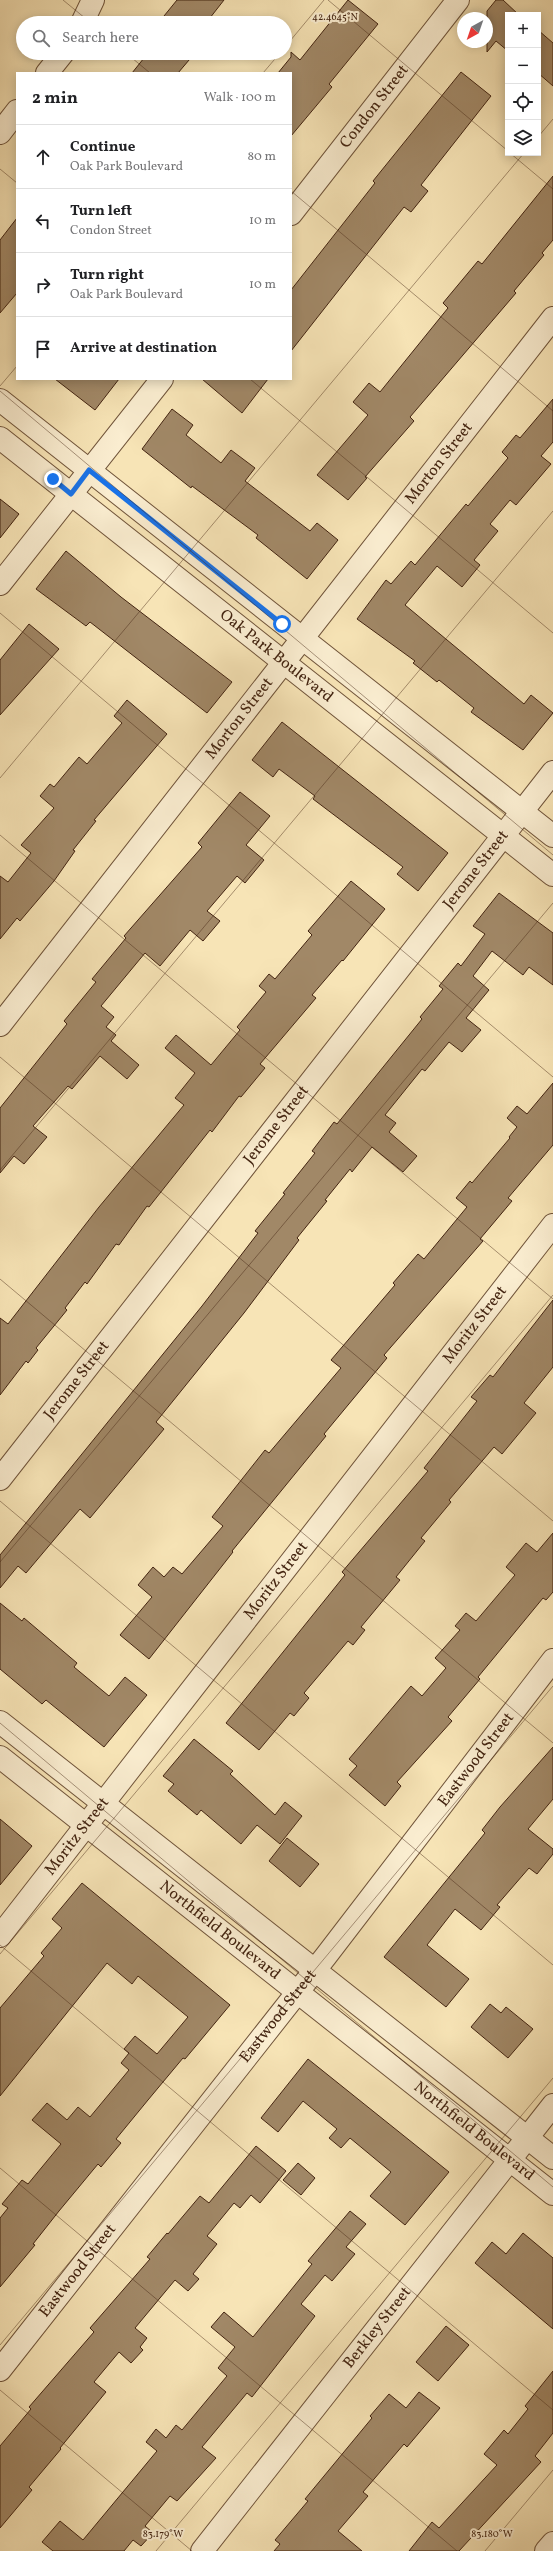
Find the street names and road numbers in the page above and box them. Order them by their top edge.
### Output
street label: Condon Street [335,60,415,153]
street label: Morton Street [400,418,479,509]
street label: Oak Park Boulevard [215,604,338,708]
street label: Morton Street [201,673,279,764]
street label: Jerome Street [438,826,514,914]
street label: Jerome Street [239,1081,315,1170]
street label: Moritz Street [438,1281,513,1369]
street label: Jerome Street [39,1336,115,1425]
street label: Moritz Street [239,1537,314,1624]
street label: Eastwood Street [433,1708,520,1812]
street label: Moritz Street [40,1793,115,1880]
street label: Northfield Boulevard [154,1876,285,1985]
street label: Eastwood Street [235,1965,322,2068]
street label: Northfield Boulevard [409,2077,539,2186]
street label: Eastwood Street [34,2219,122,2322]
street label: Berkley Street [338,2282,417,2373]

